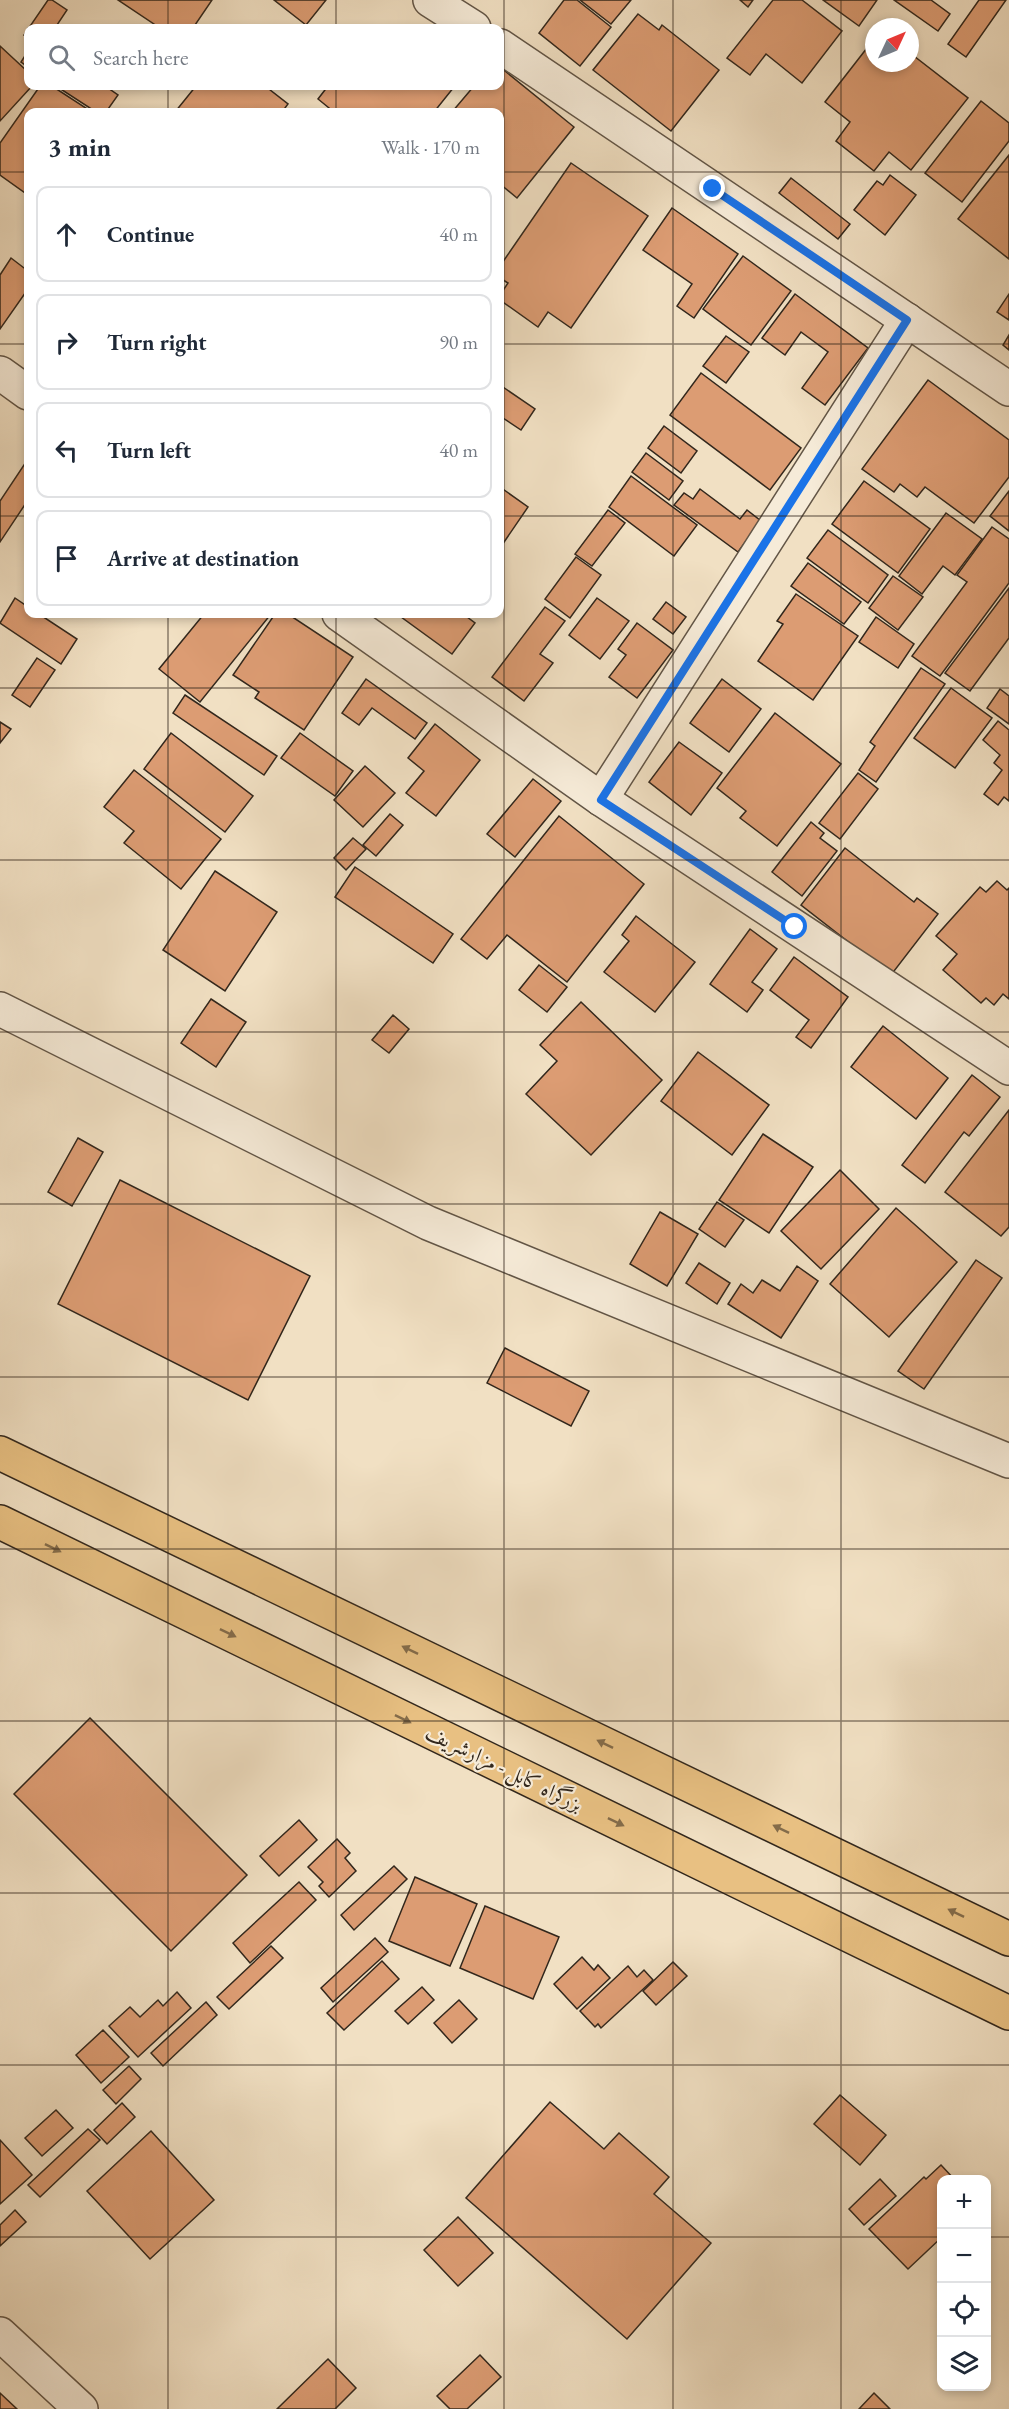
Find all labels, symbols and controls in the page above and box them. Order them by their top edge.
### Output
north arrow [865,18,919,72]
search box [24,24,504,90]
icon: search [45,41,78,74]
text: Search here [93,43,188,72]
text: 3 min [48,130,111,164]
text: Walk · 170 m [381,134,480,160]
route end [699,175,725,201]
icon: ahead [50,218,83,251]
text: Continue [107,220,194,249]
text: 40 m [439,221,478,247]
icon: right [50,326,83,359]
text: Turn right [107,328,206,357]
text: 90 m [439,329,478,355]
icon: left [50,434,83,467]
text: Turn left [107,436,191,465]
text: 40 m [439,437,478,463]
icon: arrive [50,542,83,575]
text: Arrive at destination [107,544,299,573]
route start [781,913,807,939]
one-way arrow [44,1543,61,1553]
one-way arrow [219,1628,237,1638]
one-way arrow [402,1646,419,1655]
one-way arrow [395,1714,412,1723]
street label: بزرگراه کابل - مزارشریف [421,1718,587,1819]
one-way arrow [596,1739,613,1749]
one-way arrow [608,1818,625,1827]
one-way arrow [772,1824,789,1833]
one-way arrow [948,1909,965,1918]
map controls [937,2175,991,2391]
button: + [937,2175,991,2229]
button: − [937,2229,991,2283]
button: locate [937,2283,991,2337]
button: layers [937,2337,991,2391]

